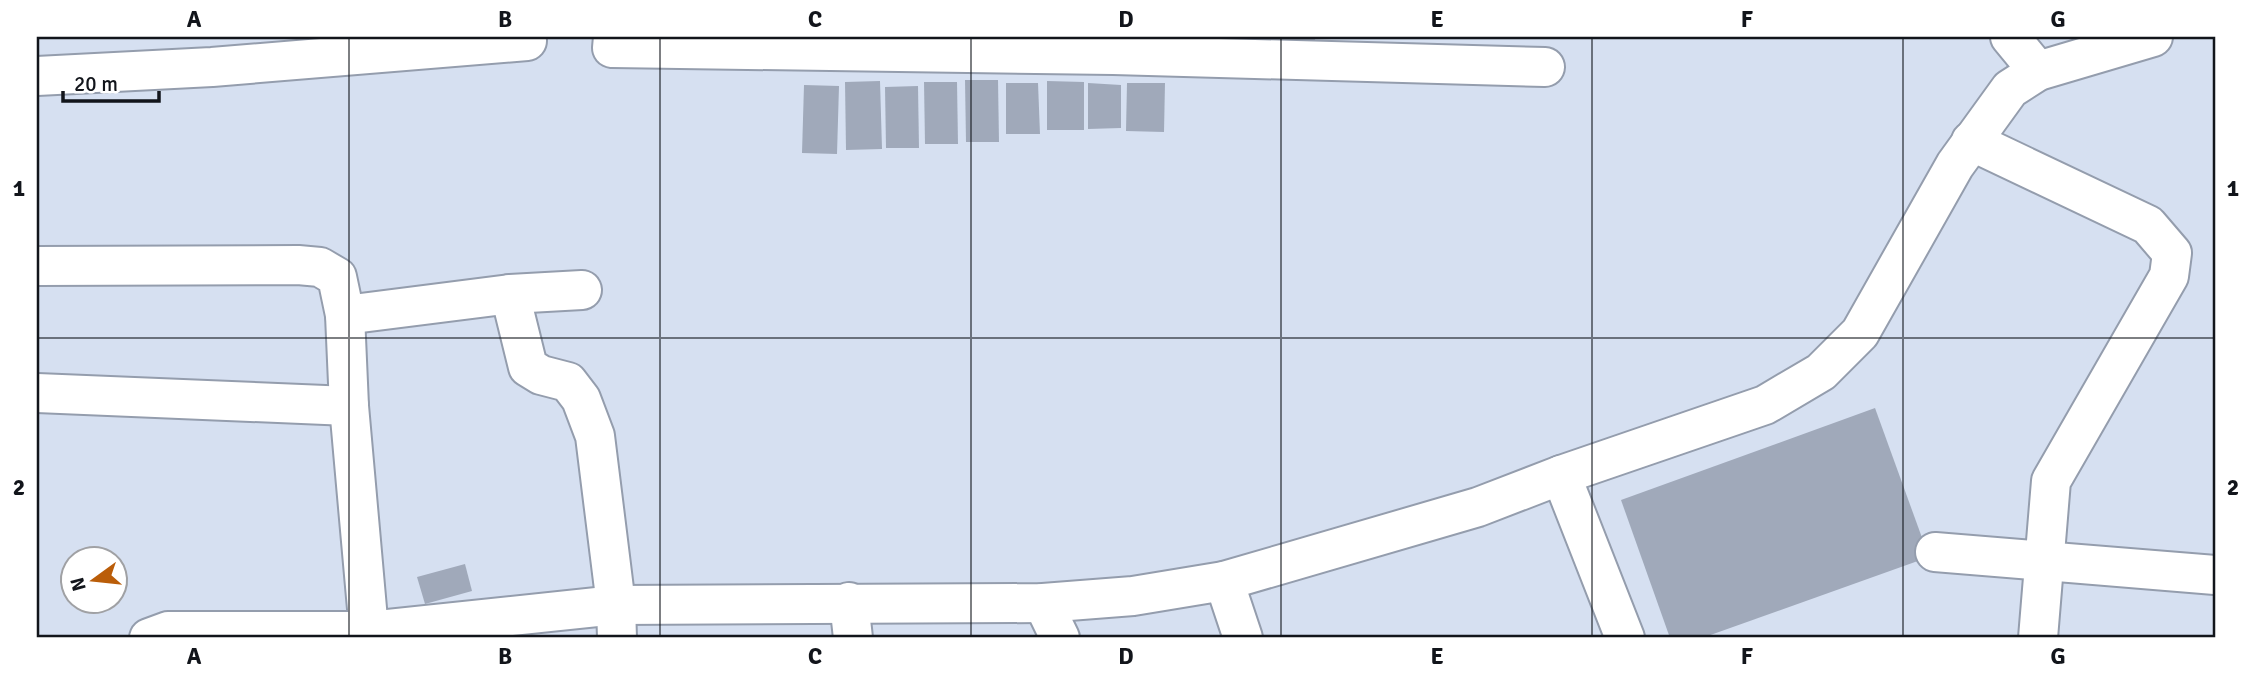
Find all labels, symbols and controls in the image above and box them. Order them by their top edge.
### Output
text: A [187,5,202,34]
text: B [498,5,512,34]
text: C [808,5,822,34]
text: D [1118,5,1134,34]
text: E [1430,5,1444,34]
text: F [1741,5,1753,34]
text: G [2050,5,2066,34]
scale bar [63,60,159,104]
text: 20 m [74,71,118,97]
text: 1 [13,174,25,203]
text: 1 [2227,174,2239,203]
text: 2 [13,473,25,502]
text: 2 [2227,473,2239,502]
north arrow [60,546,130,616]
text: N [65,575,92,594]
text: A [187,642,202,671]
text: B [498,642,512,671]
text: C [808,642,822,671]
text: D [1118,642,1134,671]
text: E [1430,642,1444,671]
text: F [1741,642,1753,671]
text: G [2050,642,2066,671]

